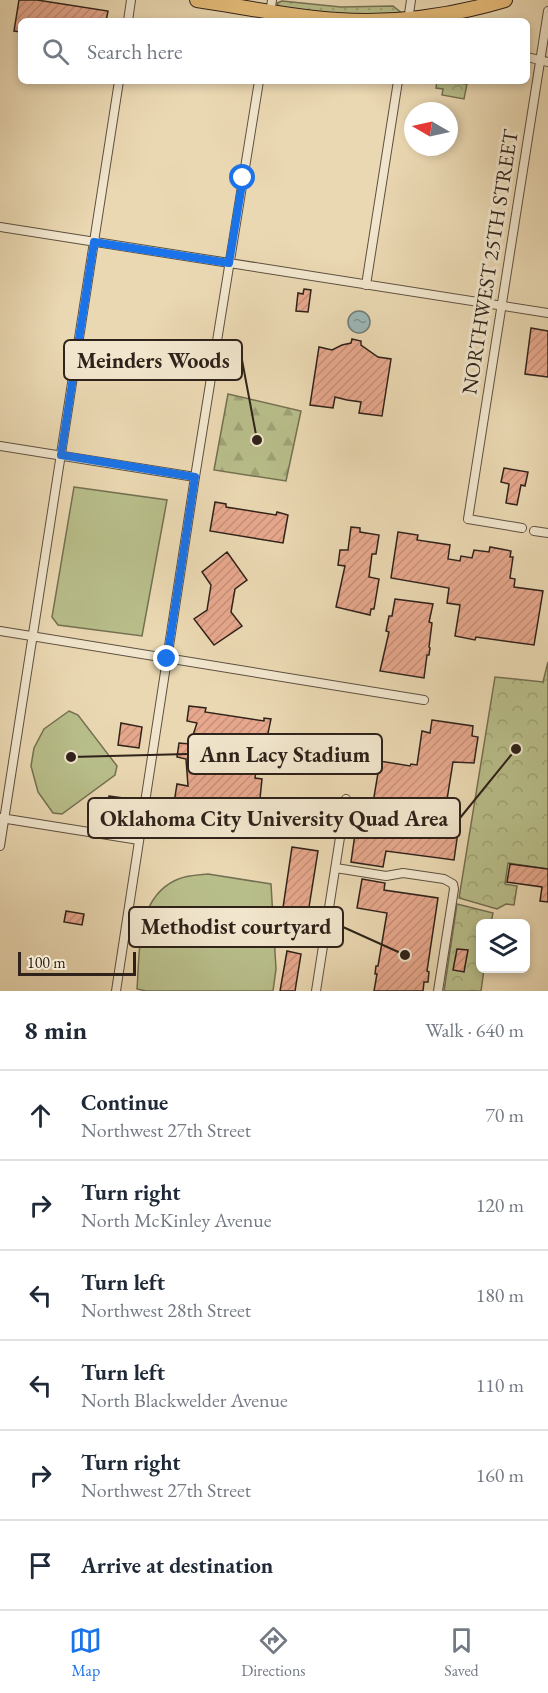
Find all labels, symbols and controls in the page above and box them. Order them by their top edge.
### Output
search box [18,18,530,84]
icon: search [39,35,72,68]
text: Search here [87,37,182,66]
north arrow [404,102,458,156]
street label: NORTHWEST 25TH STREET [455,127,524,396]
route start [229,164,255,190]
callout: Meinders Woods [64,340,242,380]
text: Meinders Woods [76,346,230,375]
route end [153,645,179,671]
callout: Ann Lacy Stadium [188,734,382,774]
text: Ann Lacy Stadium [199,740,371,769]
callout: Oklahoma City University Quad Area [88,798,460,838]
text: Oklahoma City University Quad Area [100,804,448,833]
callout: Methodist courtyard [129,907,343,947]
text: Methodist courtyard [141,912,331,941]
map controls [476,919,530,973]
button: layers [476,919,530,973]
scale bar [18,949,136,977]
text: 100 m [27,952,66,973]
text: 8 min [24,1013,87,1047]
text: Walk · 640 m [425,1017,524,1043]
text: Continue [81,1088,168,1117]
icon: ahead [24,1099,57,1132]
text: 70 m [485,1102,524,1128]
text: Northwest 27th Street [81,1117,251,1143]
text: Turn right [81,1178,180,1207]
icon: right [24,1189,57,1222]
text: 120 m [476,1192,524,1218]
text: North McKinley Avenue [81,1207,272,1233]
text: Turn left [81,1268,165,1297]
icon: left [24,1279,57,1312]
text: 180 m [476,1282,524,1308]
text: Northwest 28th Street [81,1297,251,1323]
text: Turn left [81,1358,165,1387]
icon: left [24,1369,57,1402]
text: 110 m [476,1372,524,1398]
text: North Blackwelder Avenue [81,1387,288,1413]
text: Turn right [81,1448,180,1477]
icon: right [24,1459,57,1492]
text: 160 m [476,1462,524,1488]
text: Northwest 27th Street [81,1477,251,1503]
icon: arrive [24,1549,57,1582]
text: Arrive at destination [81,1551,273,1580]
tab: Map [69,1624,102,1681]
tab: Directions [241,1624,306,1681]
tab: Saved [444,1624,479,1681]

